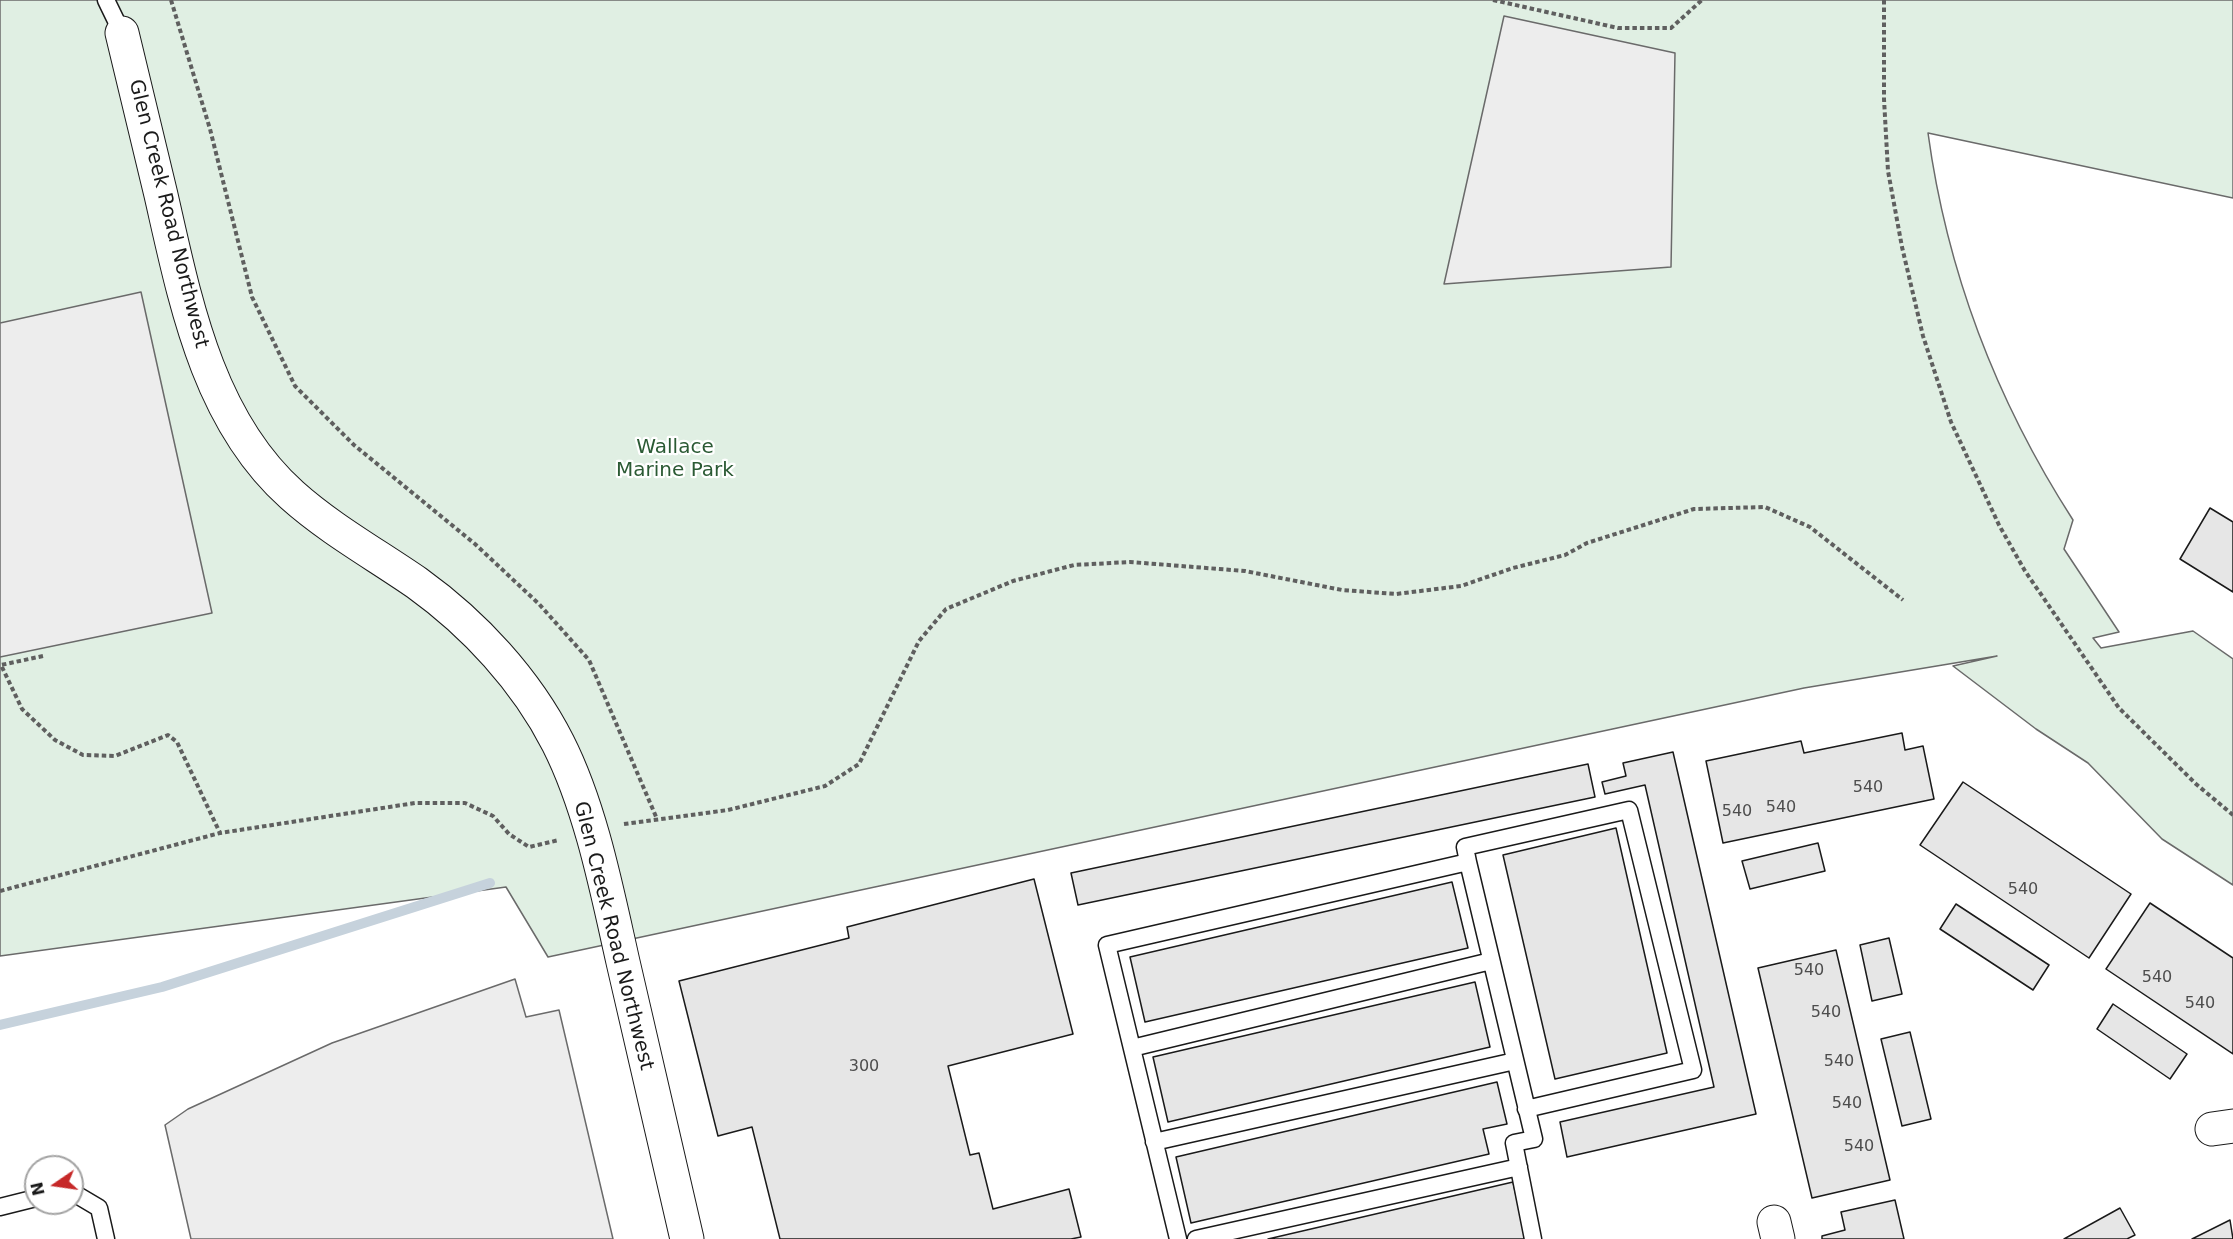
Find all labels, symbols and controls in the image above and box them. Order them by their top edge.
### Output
street label: Glen Creek Road Northwest [123,77,213,351]
park label: Wallace Marine Park [616,436,734,483]
house number: 540 [1853,778,1883,798]
house number: 540 [1766,798,1796,818]
street label: Glen Creek Road Northwest [568,799,658,1073]
house number: 540 [1722,802,1752,822]
house number: 540 [2008,880,2038,900]
house number: 540 [1794,961,1824,981]
house number: 540 [2142,968,2172,988]
house number: 540 [2185,994,2215,1014]
house number: 540 [1811,1003,1841,1023]
house number: 540 [1824,1052,1854,1072]
house number: 300 [849,1057,879,1077]
house number: 540 [1832,1094,1862,1114]
house number: 540 [1844,1137,1874,1157]
north arrow [24,1155,84,1215]
text: N [27,1180,49,1197]

